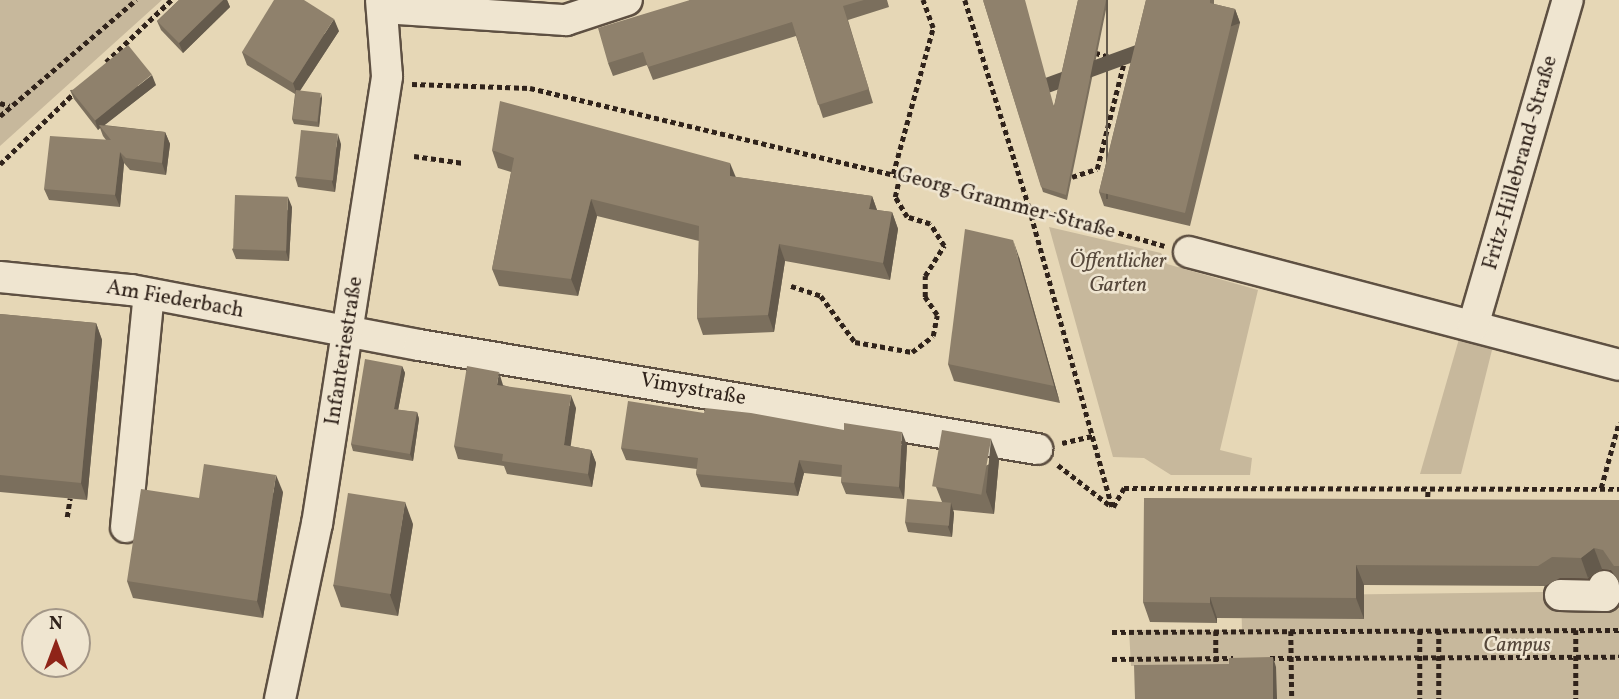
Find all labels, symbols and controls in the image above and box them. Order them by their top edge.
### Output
street label: Fritz-Hillebrand-Straße [1478,53,1564,273]
street label: Georg-Grammer-Straße [894,163,1118,245]
park label: Öffentlicher Garten [1069,249,1167,299]
street label: Infanteriestraße [321,275,369,427]
street label: Am Fiederbach [104,276,246,324]
street label: Vimystraße [638,368,748,412]
north arrow [21,608,91,678]
text: N [49,611,63,637]
park label: Campus [1483,633,1551,659]

